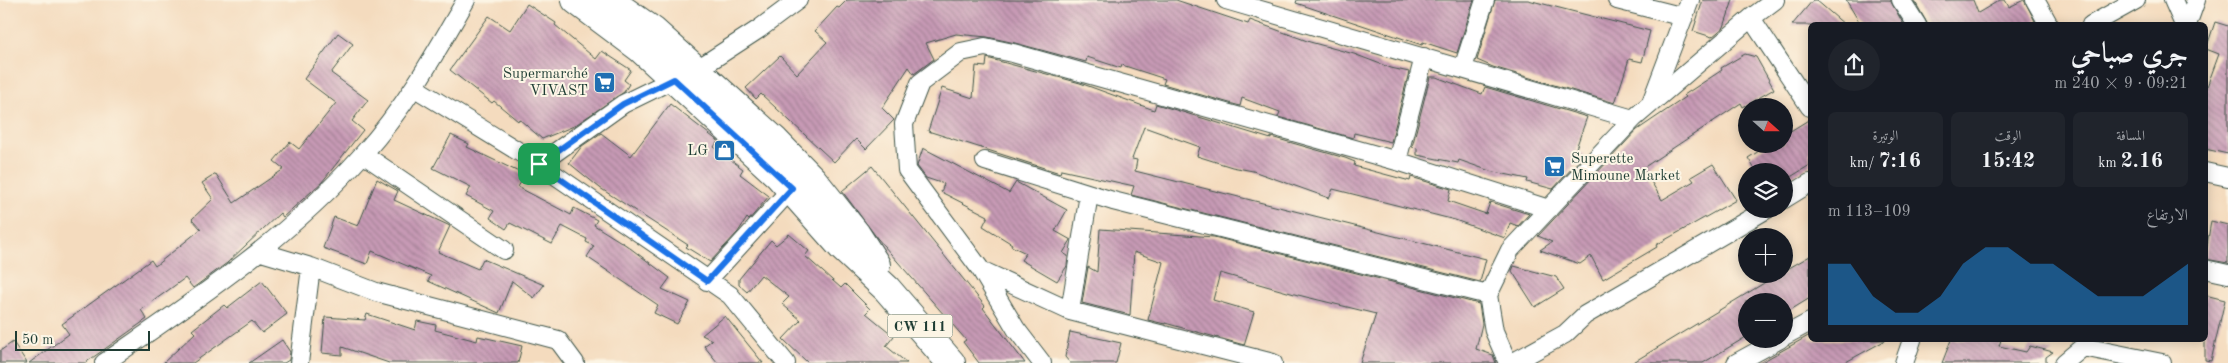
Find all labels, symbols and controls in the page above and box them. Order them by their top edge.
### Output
button: share [1828,39,1880,91]
text: جري صباحي [2071,41,2188,69]
place label: Supermarché VIVAST [503,67,588,99]
supermarket icon: Supermarché VIVAST [592,70,616,94]
text: 09:21 · 9 × 240 m [2055,76,2188,92]
north arrow [1738,98,1792,152]
map controls [1738,98,1793,348]
text: الوتيرة [1872,129,1898,143]
text: الوقت [1995,129,2021,143]
text: المسافة [2116,129,2145,143]
shop icon: LG [712,138,736,162]
pin [518,143,560,185]
place label: LG [687,144,708,159]
icon: arrive [525,150,553,178]
text: 7:16 [1878,151,1921,172]
text: 15:42 [1981,151,2035,172]
text: 2.16 [2121,151,2163,172]
place label: Superette Mimoune Market [1571,152,1680,184]
supermarket icon: Superette Mimoune Market [1543,155,1567,179]
text: /km [1850,156,1878,170]
text: km [2098,156,2121,170]
button: layers [1738,163,1793,218]
text: 109–113 m [1828,204,1911,220]
text: الارتفاع [2146,208,2188,224]
button: + [1738,228,1793,283]
button: − [1738,293,1793,348]
road number: CW 111 [888,314,952,338]
scale bar [15,328,150,351]
text: 50 m [22,333,53,347]

